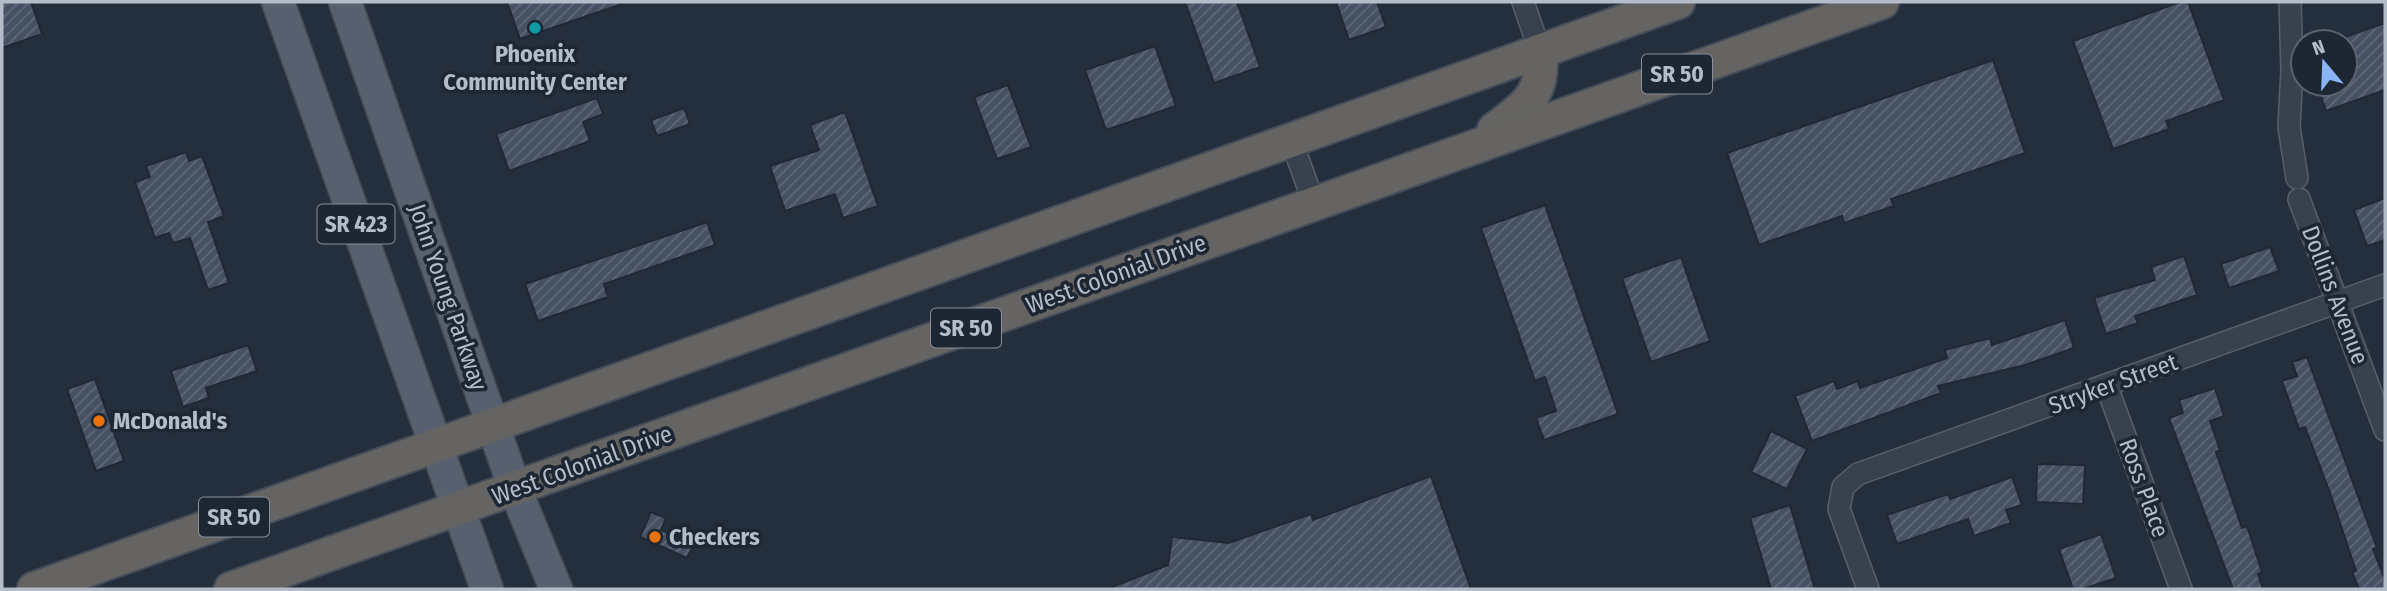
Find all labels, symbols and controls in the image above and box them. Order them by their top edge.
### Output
marker: Phoenix Community Center [527,20,543,36]
north arrow [2289,28,2359,98]
text: N [2309,35,2328,60]
place label: Phoenix Community Center [443,40,627,96]
road number: SR 50 [1642,54,1712,94]
street label: John Young Parkway [403,200,493,394]
road number: SR 423 [318,204,394,244]
street label: Dollins Avenue [2296,222,2374,368]
street label: West Colonial Drive [1022,228,1210,320]
road number: SR 50 [931,308,1001,348]
street label: Stryker Street [2045,348,2181,420]
place label: McDonald's [113,407,228,435]
marker: McDonald's [91,413,107,429]
street label: West Colonial Drive [488,419,676,511]
street label: Ross Place [2113,435,2175,541]
road number: SR 50 [199,498,269,537]
place label: Checkers [669,523,760,551]
marker: Checkers [647,529,663,545]

